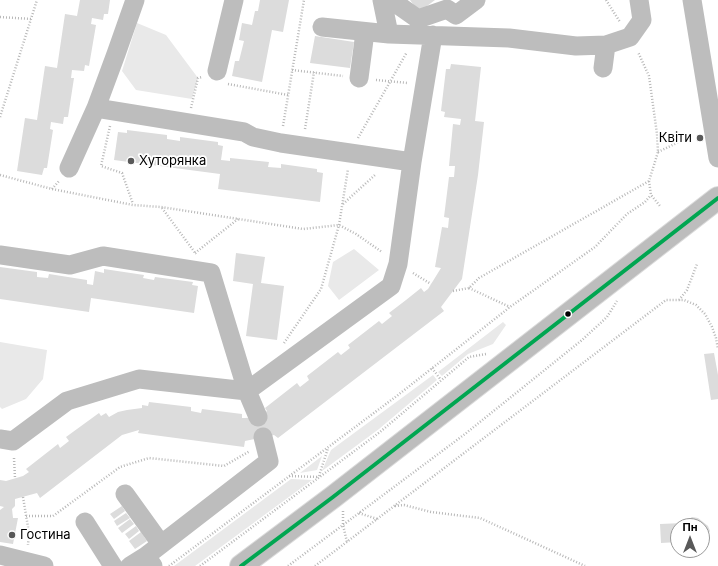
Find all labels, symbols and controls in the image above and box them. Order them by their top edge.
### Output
place label: Квіти [659,130,692,146]
marker: Квіти [695,133,705,143]
place label: Хуторянка [139,153,206,169]
marker: Хуторянка [126,156,136,166]
unlabelled marker [563,309,573,319]
north arrow [670,518,710,558]
text: Пн [682,520,698,534]
place label: Гостина [20,527,71,543]
marker: Гостина [7,530,17,540]

